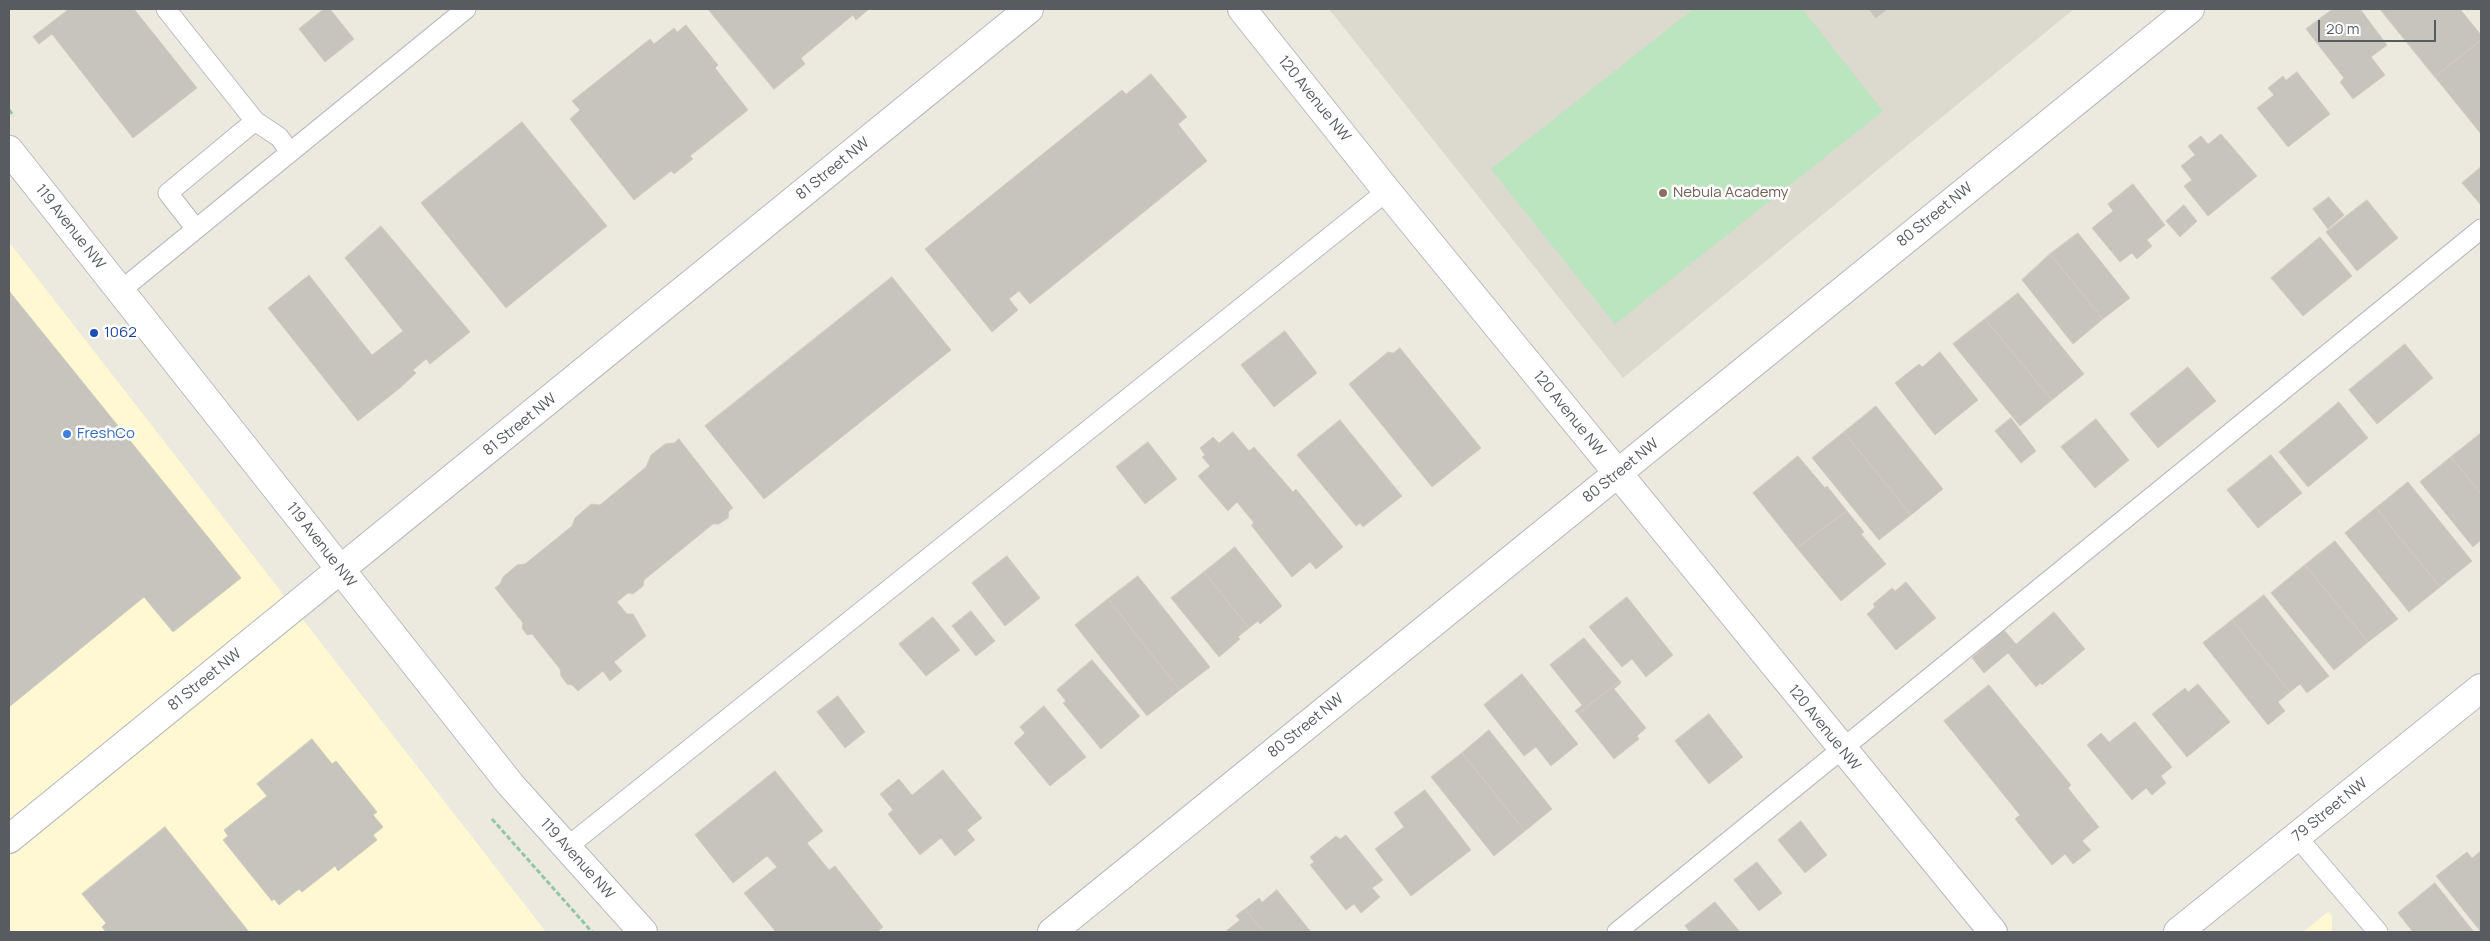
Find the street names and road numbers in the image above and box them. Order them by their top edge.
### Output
street label: 120 Avenue NW [1274,52,1354,146]
street label: 81 Street NW [793,134,873,204]
street label: 80 Street NW [1894,179,1976,251]
street label: 119 Avenue NW [31,181,109,273]
street label: 120 Avenue NW [1529,367,1609,461]
street label: 81 Street NW [480,390,560,460]
street label: 80 Street NW [1580,435,1662,507]
street label: 119 Avenue NW [282,499,360,591]
street label: 81 Street NW [165,645,245,715]
street label: 120 Avenue NW [1784,681,1864,775]
street label: 80 Street NW [1265,690,1347,762]
street label: 79 Street NW [2289,774,2371,846]
street label: 119 Avenue NW [536,815,618,903]

